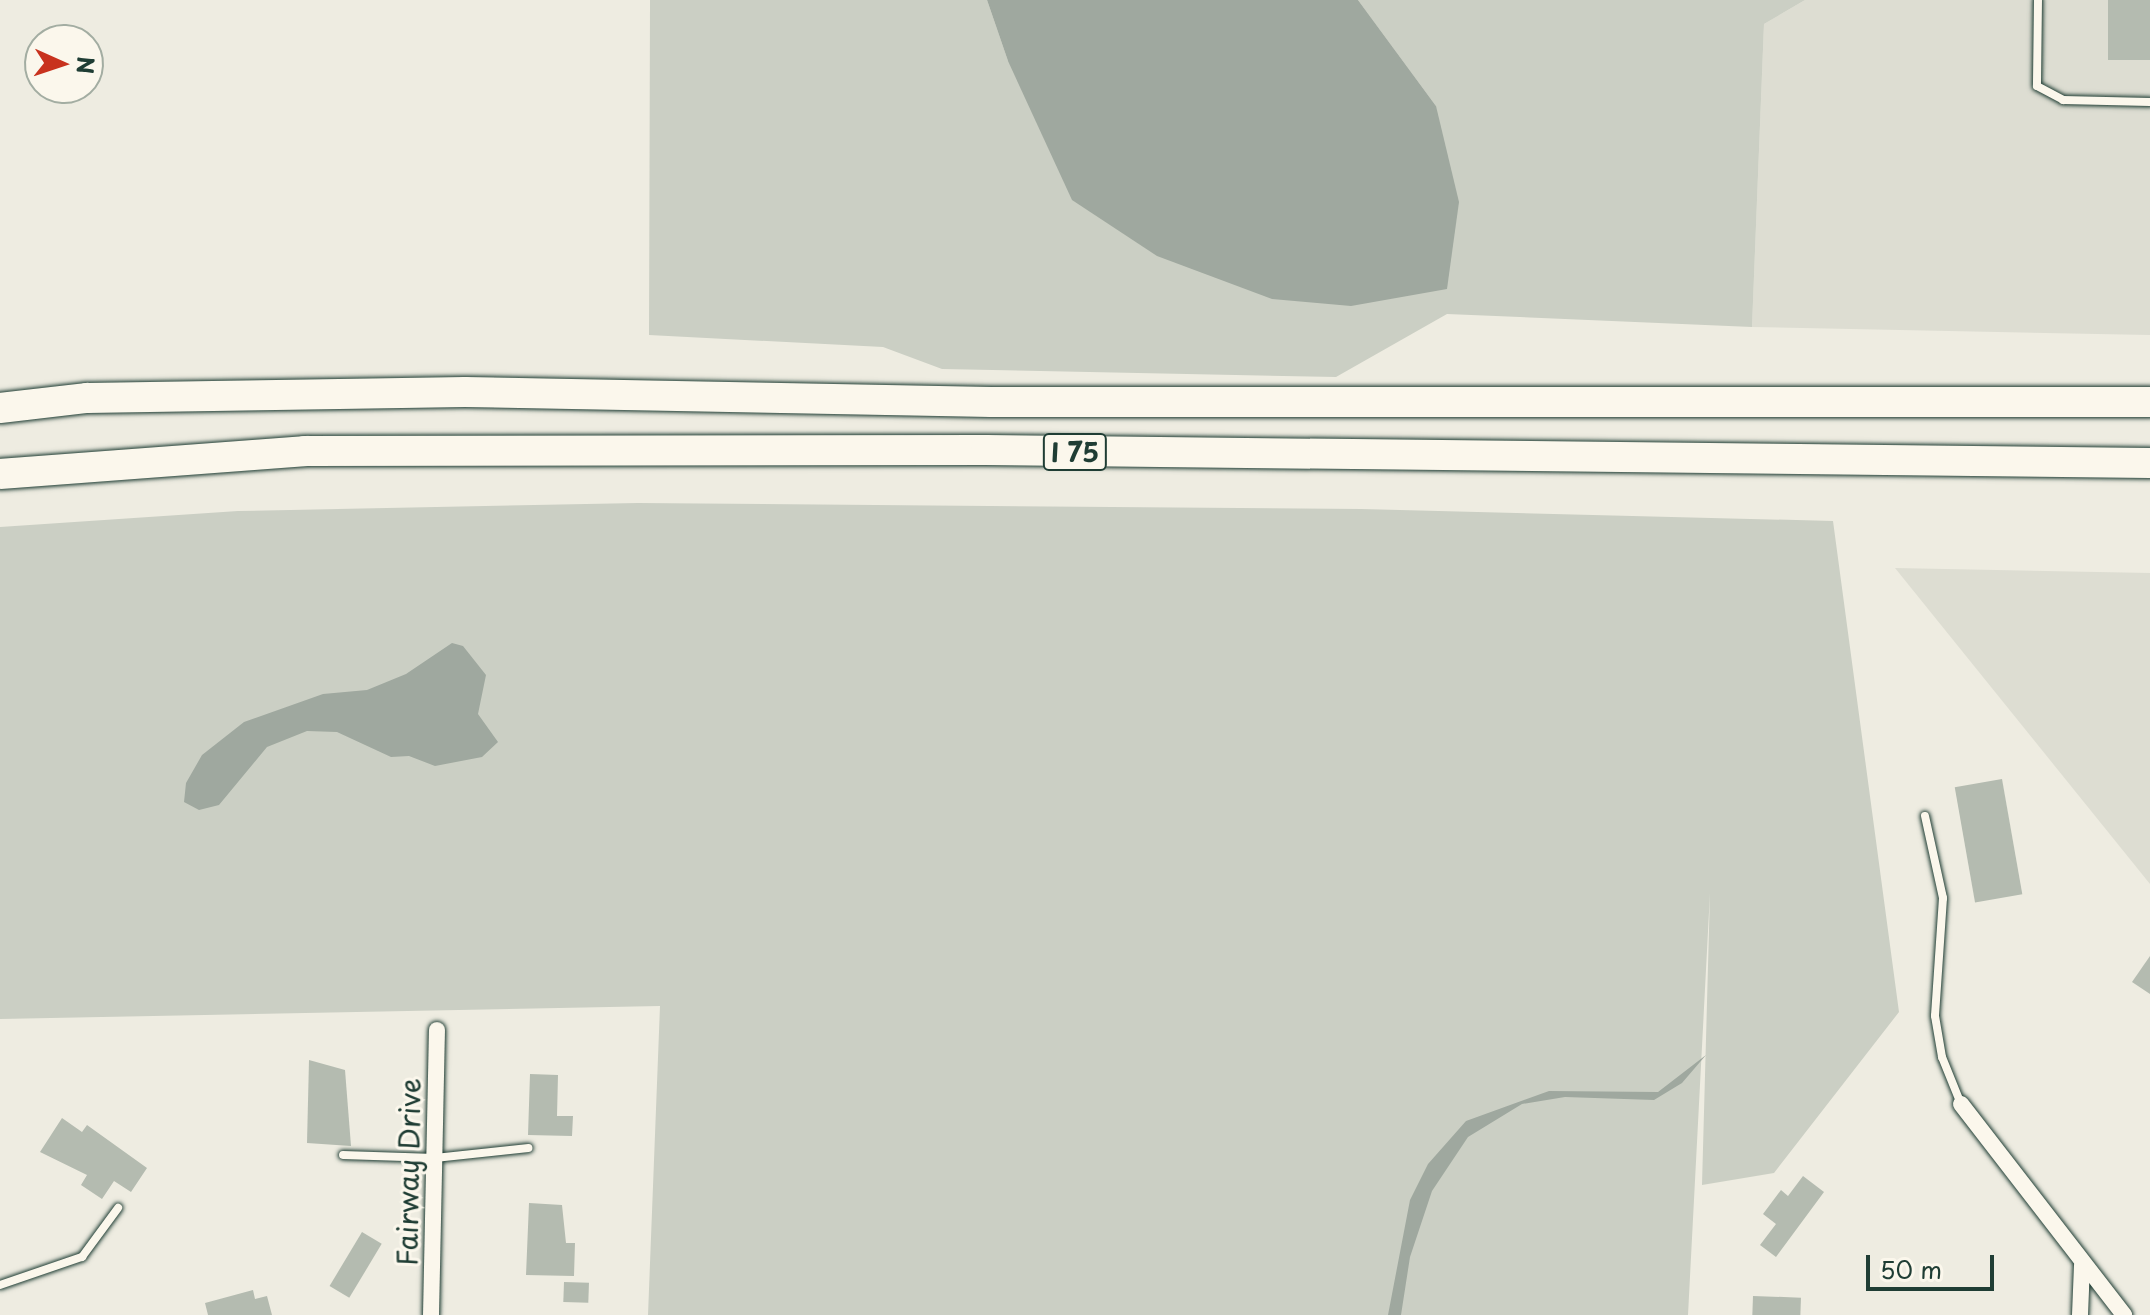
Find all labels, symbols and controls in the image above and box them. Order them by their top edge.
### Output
north arrow [24,24,104,104]
text: N [70,56,103,75]
road number: I 75 [1043,430,1107,474]
street label: Fairway Drive [390,1078,426,1266]
scale bar [1870,1239,1998,1289]
text: 50 m [1880,1251,1942,1287]

